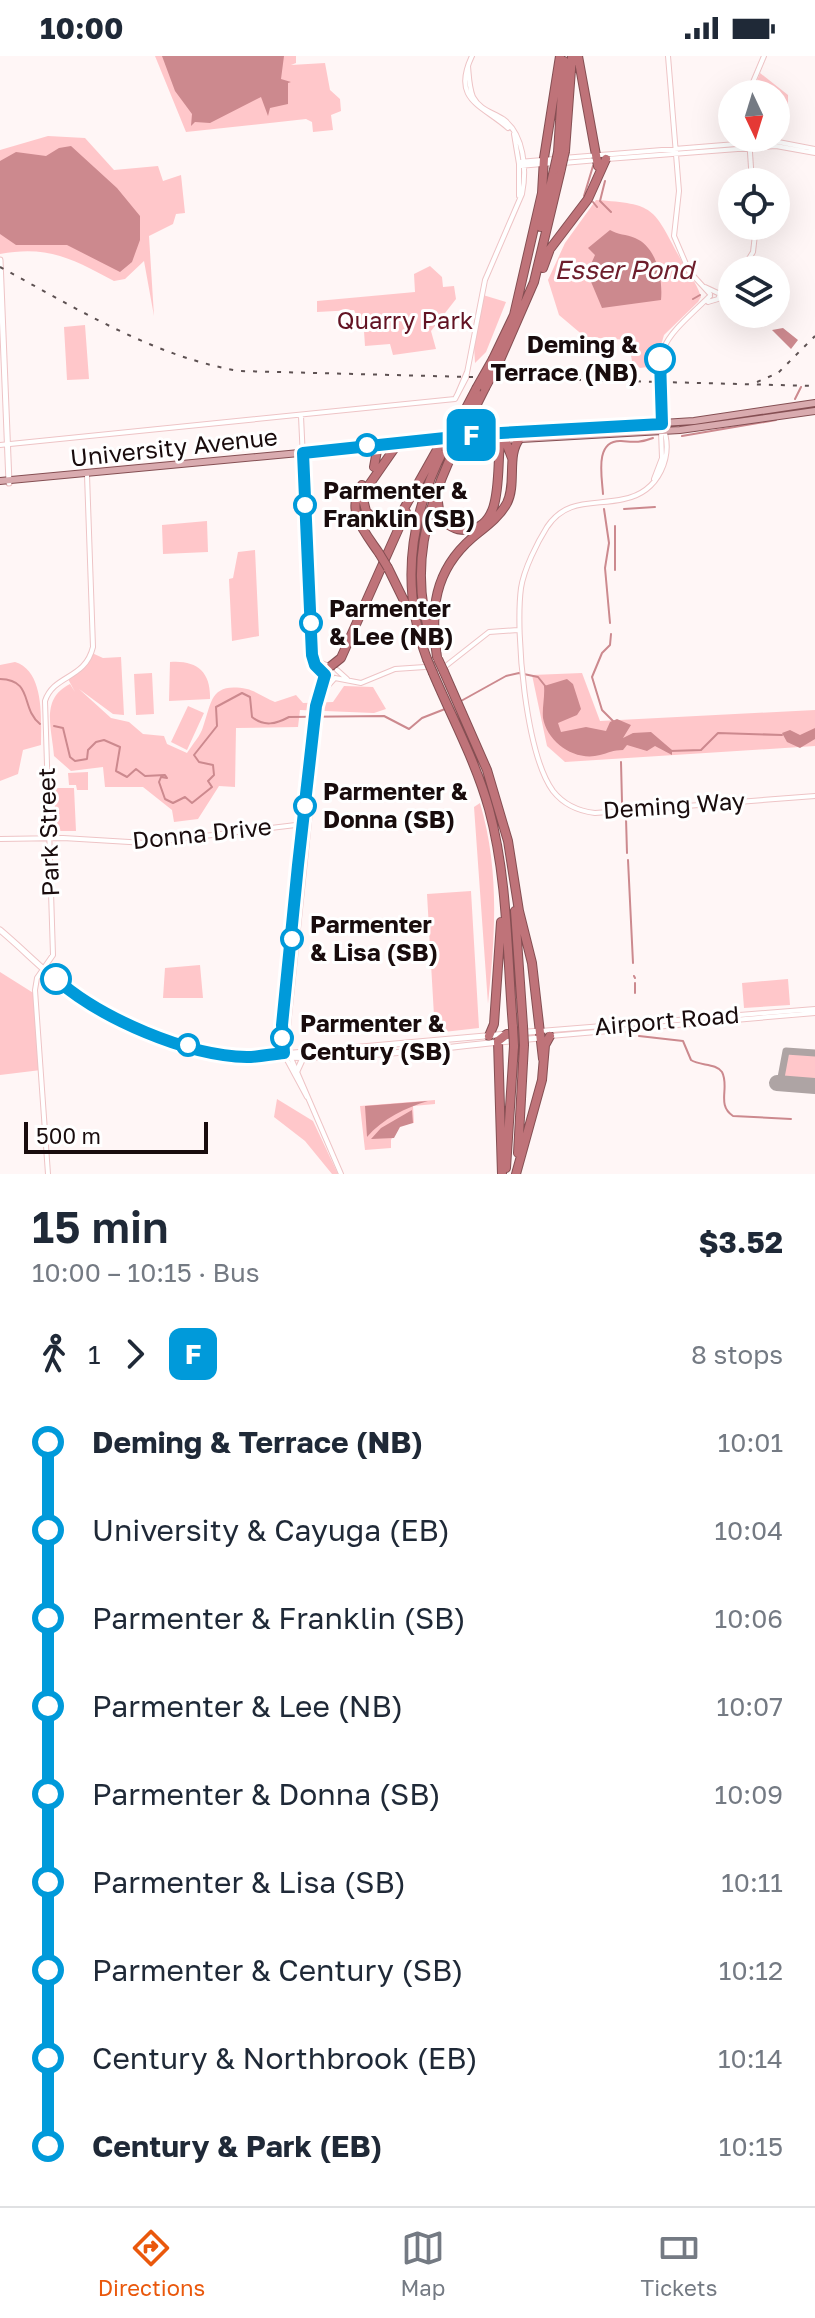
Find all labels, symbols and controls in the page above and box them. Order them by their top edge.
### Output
text: 10:00 [40,10,124,46]
north arrow [718,80,790,152]
map controls [718,80,790,328]
button: locate [718,168,790,240]
water label: Esser Pond [554,254,697,285]
button: layers [718,256,790,328]
park label: Quarry Park [337,305,473,334]
place label: Deming & Terrace (NB) [491,329,638,386]
marker: Deming & Terrace (NB) [645,344,675,374]
line badge: F [445,409,497,461]
text: F [463,418,479,451]
street label: University Avenue [69,421,279,472]
unlabelled marker [356,434,378,456]
place label: Parmenter & Franklin (SB) [323,475,475,532]
marker: Parmenter & Franklin (SB) [294,494,316,516]
place label: Parmenter & Lee (NB) [329,593,453,650]
marker: Parmenter & Lee (NB) [300,612,322,634]
street label: Park Street [31,767,64,897]
place label: Parmenter & Donna (SB) [323,776,468,833]
street label: Deming Way [602,785,746,824]
marker: Parmenter & Donna (SB) [294,795,316,817]
street label: Donna Drive [131,811,273,854]
place label: Parmenter & Lisa (SB) [310,909,438,966]
marker: Parmenter & Lisa (SB) [281,928,303,950]
unlabelled marker [41,964,71,994]
street label: Airport Road [593,999,740,1040]
place label: Parmenter & Century (SB) [300,1008,451,1065]
marker: Parmenter & Century (SB) [271,1027,293,1049]
unlabelled marker [177,1034,199,1056]
scale bar [24,1118,208,1154]
text: 500 m [36,1122,101,1149]
text: 15 min [32,1200,169,1253]
text: $3.52 [698,1224,783,1260]
text: 10:00 – 10:15 · Bus [32,1257,260,1288]
icon: walk [32,1332,76,1376]
icon: forward [113,1332,157,1376]
text: F [185,1337,201,1370]
text: 1 [88,1339,101,1370]
text: 8 stops [691,1339,783,1370]
text: Deming & Terrace (NB) [92,1424,423,1460]
text: 10:01 [718,1427,783,1458]
text: University & Cayuga (EB) [92,1512,450,1548]
text: 10:04 [714,1515,783,1546]
text: Parmenter & Franklin (SB) [92,1600,466,1636]
text: 10:06 [715,1603,783,1634]
text: Parmenter & Lee (NB) [92,1688,403,1724]
text: 10:07 [717,1691,783,1722]
text: Parmenter & Donna (SB) [92,1776,441,1812]
text: 10:09 [715,1779,783,1810]
text: Parmenter & Lisa (SB) [92,1864,406,1900]
text: 10:11 [721,1867,783,1898]
text: Parmenter & Century (SB) [92,1952,463,1988]
text: 10:12 [719,1955,783,1986]
text: Century & Northbrook (EB) [92,2040,478,2076]
text: 10:14 [718,2043,783,2074]
text: Century & Park (EB) [92,2128,382,2164]
text: 10:15 [719,2131,783,2162]
tab: Directions [98,2226,205,2301]
tab: Map [400,2226,445,2301]
tab: Tickets [641,2226,717,2301]

